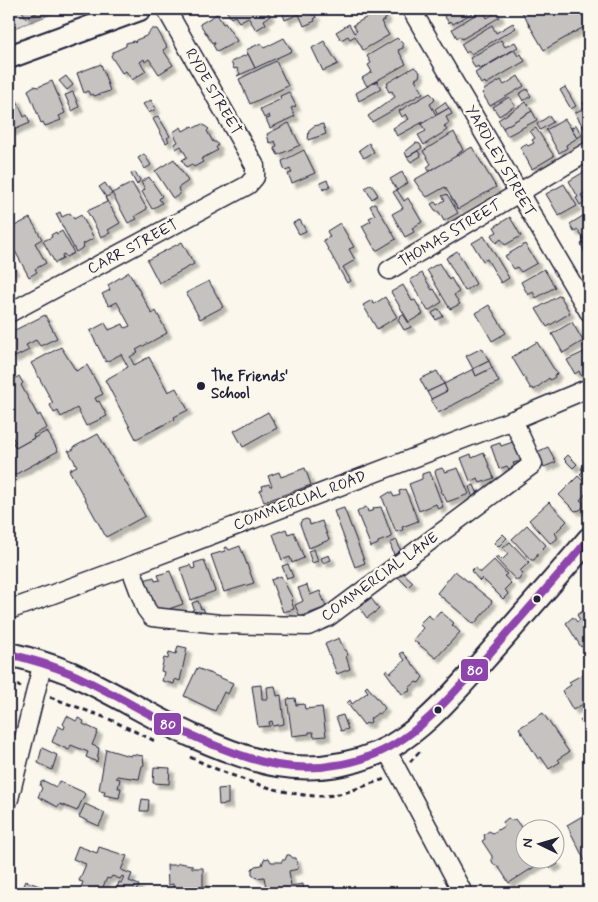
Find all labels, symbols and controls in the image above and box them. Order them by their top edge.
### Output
street label: RYDE STREET [180,45,246,139]
street label: YARDLEY STREET [460,102,540,220]
street label: THOMAS STREET [395,195,506,273]
street label: CARR STREET [84,215,182,279]
place label: The Friends' School [211,367,288,404]
marker: The Friends' School [195,380,207,392]
street label: COMMERCIAL ROAD [231,466,369,536]
street label: COMMERCIAL LANE [317,528,443,626]
unlabelled marker [532,594,542,604]
line badge: 80 [460,658,489,682]
text: 80 [467,662,483,680]
unlabelled marker [433,705,443,715]
line badge: 80 [153,712,182,736]
text: 80 [160,716,176,734]
north arrow [516,820,566,870]
text: N [519,838,537,848]

